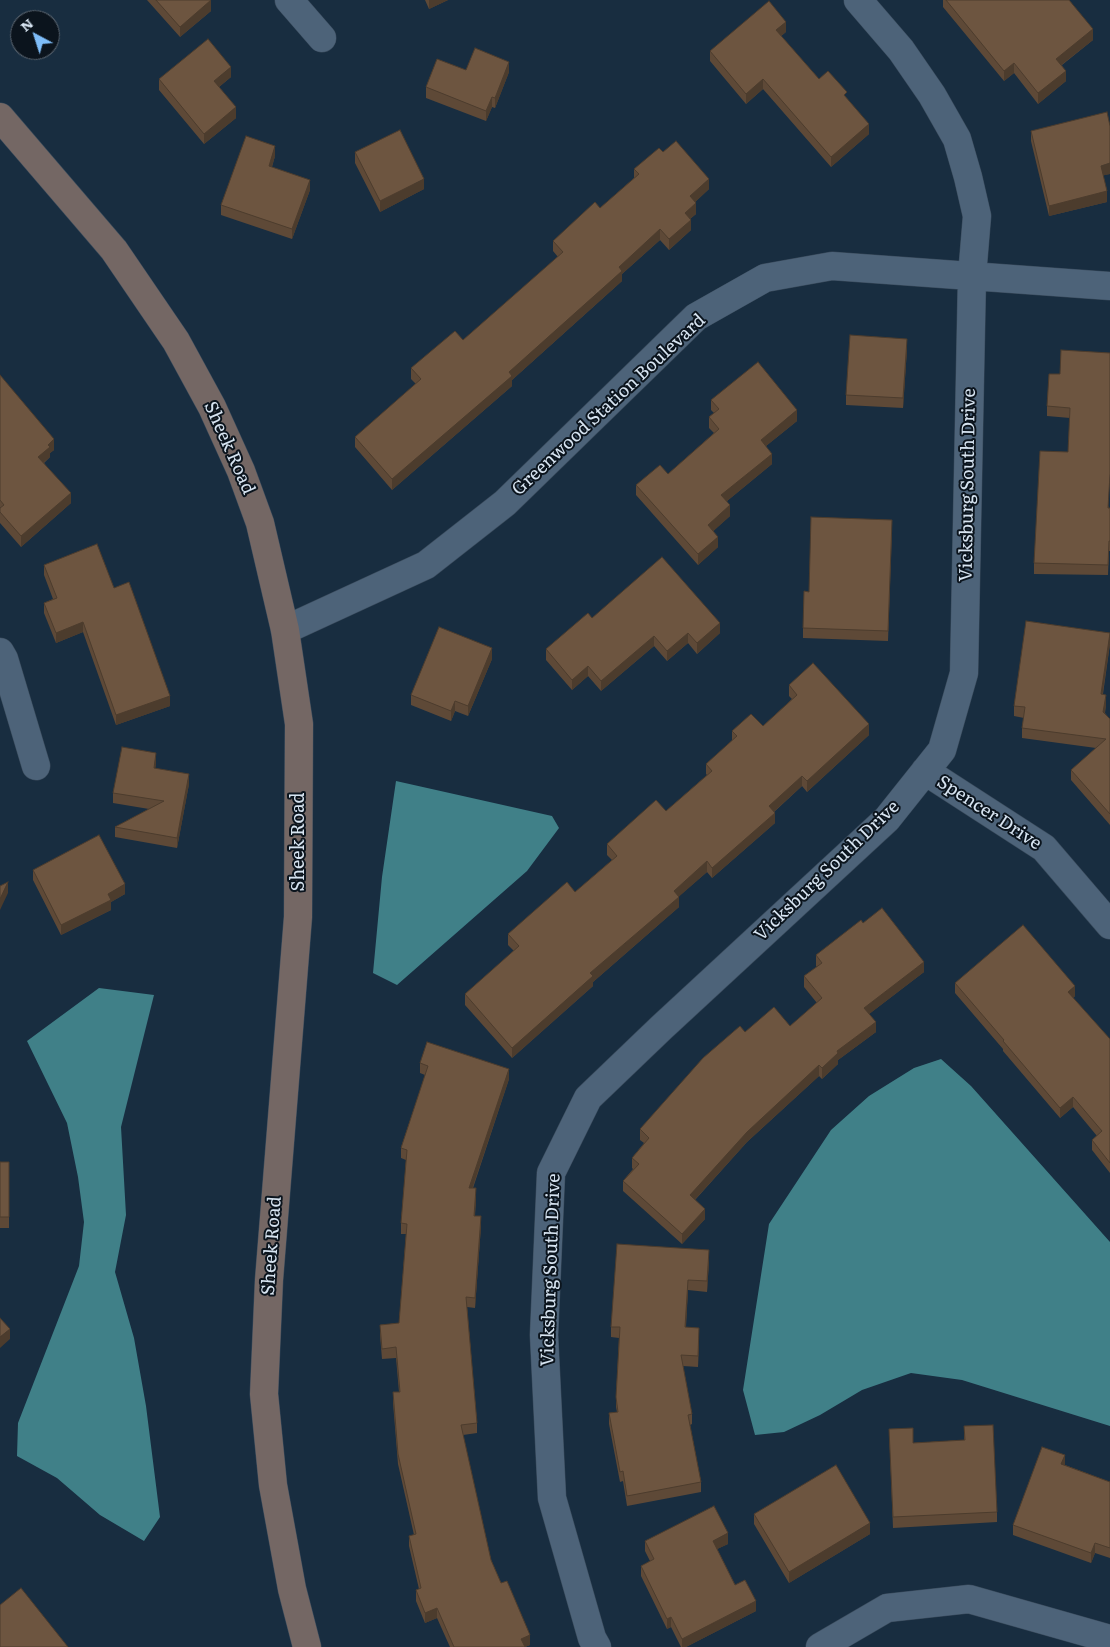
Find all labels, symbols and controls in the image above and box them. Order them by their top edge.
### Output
north arrow [10,10,60,60]
text: N [15,13,37,36]
street label: Greenwood Station Boulevard [508,310,710,500]
street label: Vicksburg South Drive [956,388,980,582]
street label: Sheek Road [199,398,259,498]
street label: Spencer Drive [933,771,1045,855]
street label: Sheek Road [288,792,310,892]
street label: Vicksburg South Drive [750,796,904,946]
street label: Vicksburg South Drive [537,1173,565,1367]
street label: Sheek Road [258,1196,286,1296]

